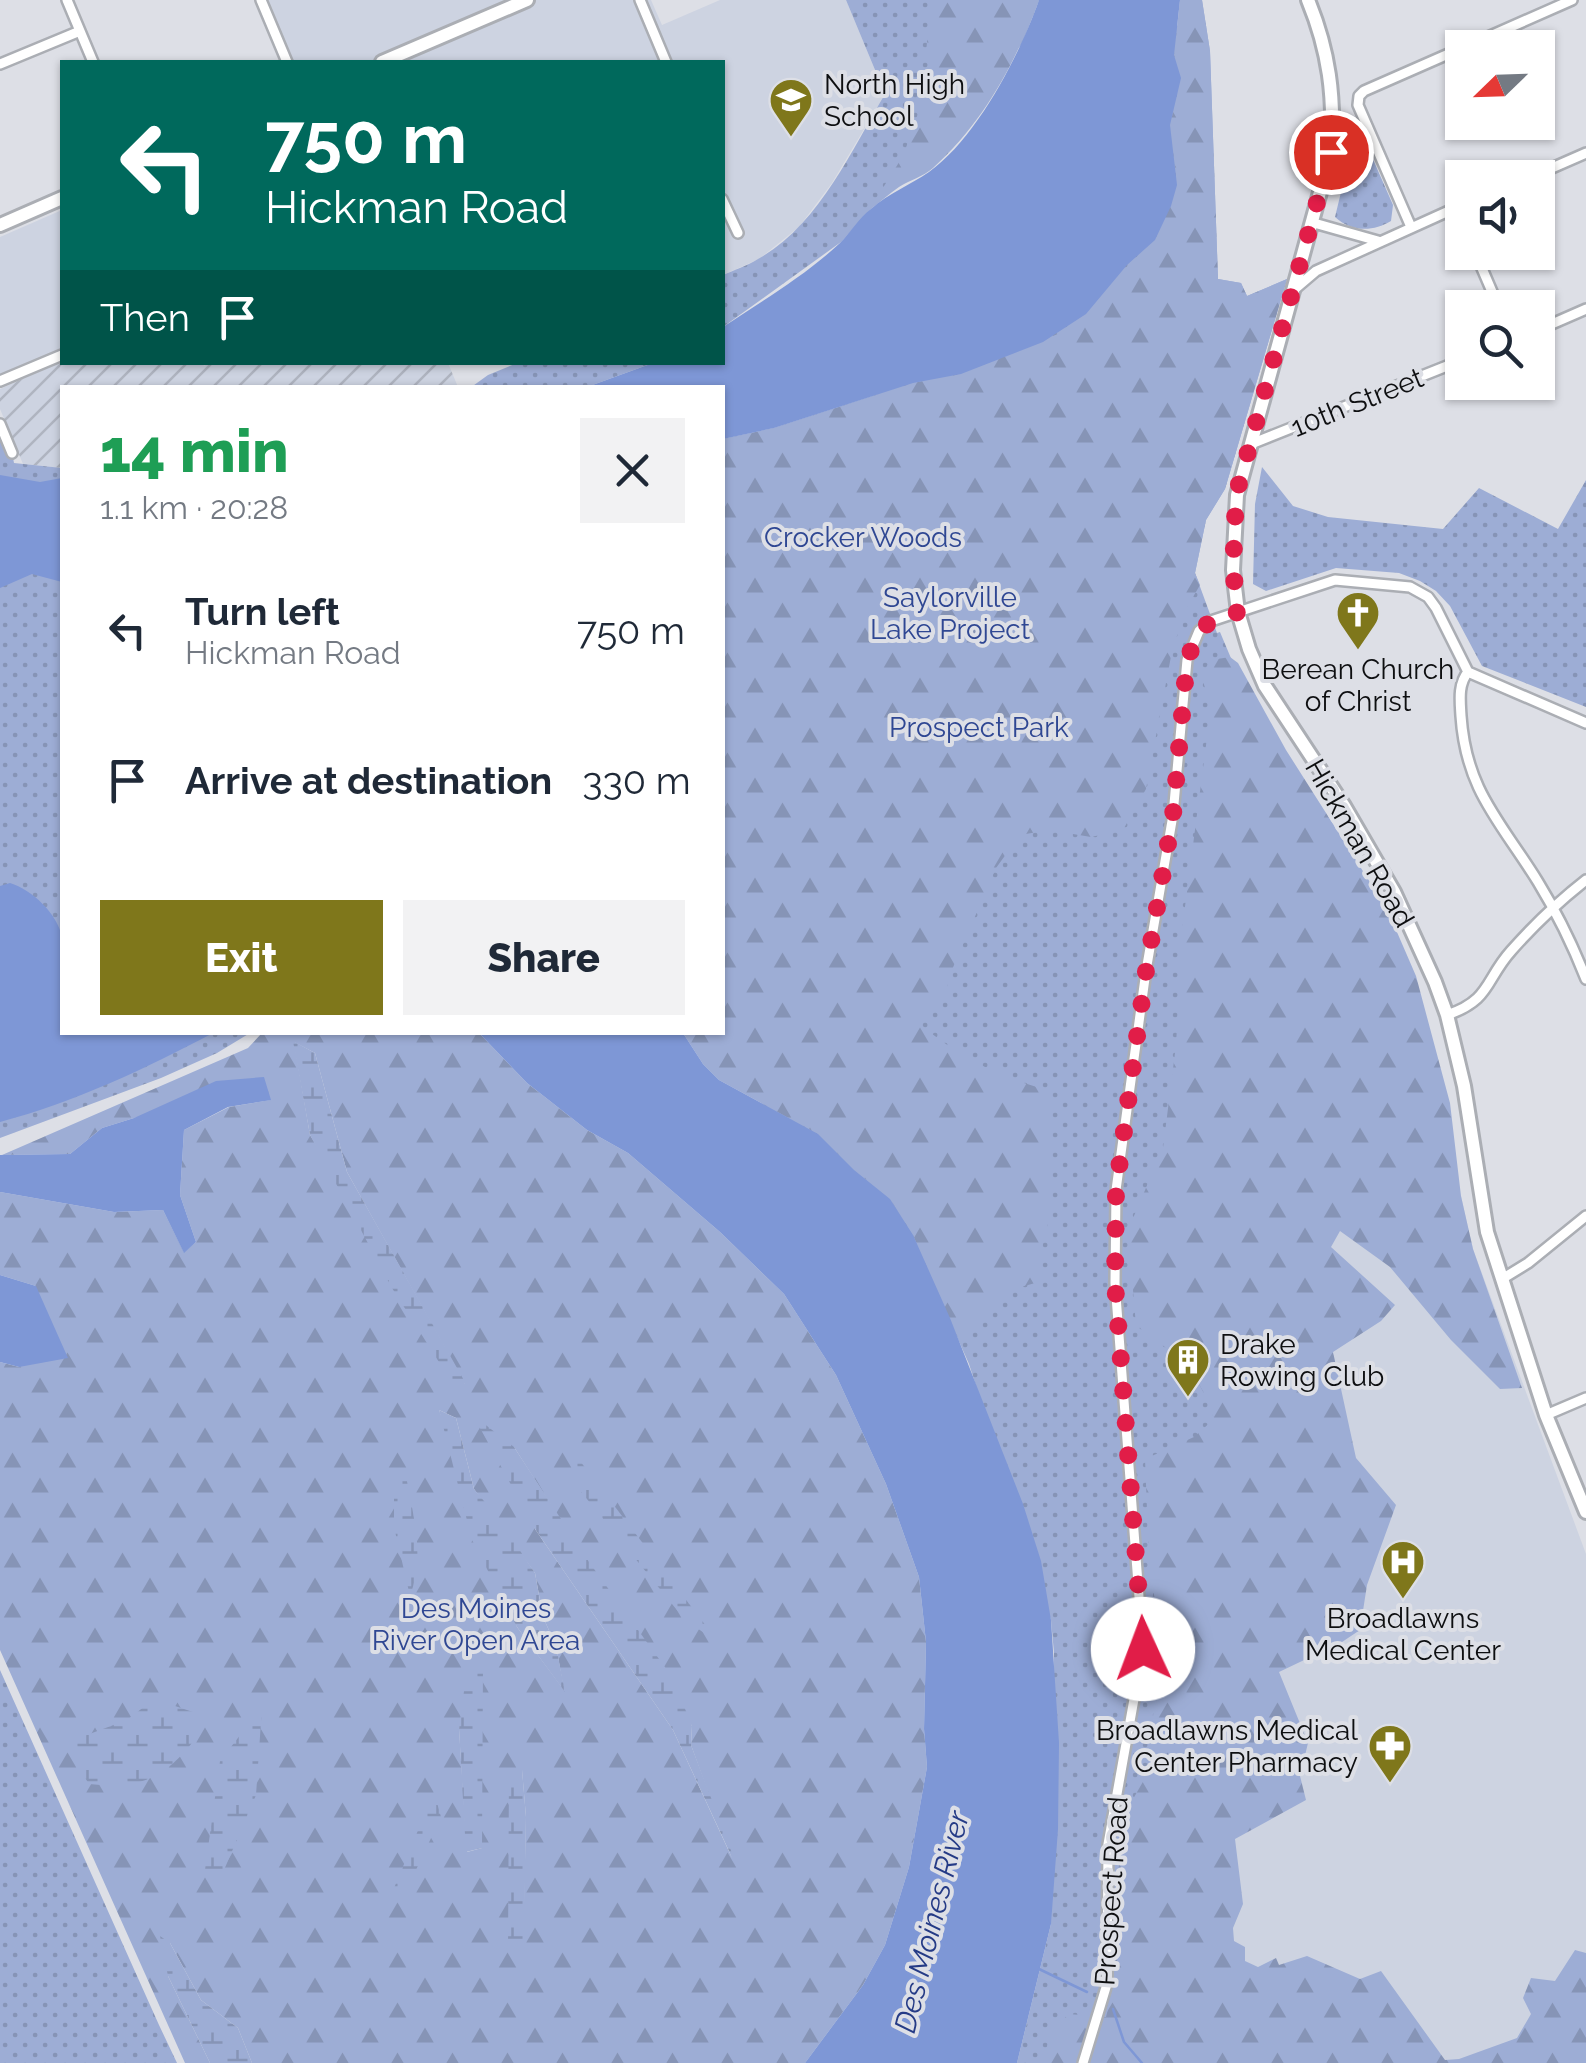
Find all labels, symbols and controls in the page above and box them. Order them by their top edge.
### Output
north arrow [1445,30,1555,140]
map controls [1445,30,1555,400]
place label: North High School [824,68,965,133]
school or university icon: North High School [768,77,814,138]
text: 750 m [265,97,467,179]
icon: left [100,100,230,230]
pin [1289,110,1374,195]
icon: arrive [1304,125,1359,180]
button: sound [1445,160,1555,270]
text: Hickman Road [265,181,568,234]
icon: arrive [210,290,265,345]
button: search [1445,290,1555,400]
text: Then [100,295,190,340]
street label: 10th Street [1286,361,1429,444]
text: 14 min [100,416,289,486]
button: close [580,418,685,523]
text: 1.1 km · 20:28 [100,489,288,526]
park label: Crocker Woods [764,521,962,554]
park label: Saylorville Lake Project [870,581,1031,646]
text: Turn left [185,589,340,634]
church icon: Berean Church of Christ [1335,590,1381,651]
icon: left [100,603,155,658]
text: 750 m [577,608,685,653]
text: Hickman Road [185,634,401,671]
place label: Berean Church of Christ [1262,653,1454,718]
park label: Prospect Park [889,711,1069,744]
icon: arrive [100,753,155,808]
street label: Hickman Road [1298,753,1421,933]
text: Arrive at destination [185,758,552,803]
text: 330 m [582,758,691,803]
button: Exit [100,900,383,1015]
button: Share [403,900,685,1015]
place label: Drake Rowing Club [1220,1328,1384,1393]
building icon: Drake Rowing Club [1165,1337,1211,1398]
hospital icon: Broadlawns Medical Center [1380,1539,1426,1600]
park label: Des Moines River Open Area [372,1592,580,1657]
position arrow [1091,1597,1195,1701]
place label: Broadlawns Medical Center [1305,1602,1501,1667]
place label: Broadlawns Medical Center Pharmacy [1096,1714,1358,1779]
pharmacy icon: Broadlawns Medical Center Pharmacy [1367,1723,1413,1784]
street label: Prospect Road [1088,1795,1135,1987]
water label: Des Moines River [887,1806,976,2036]

